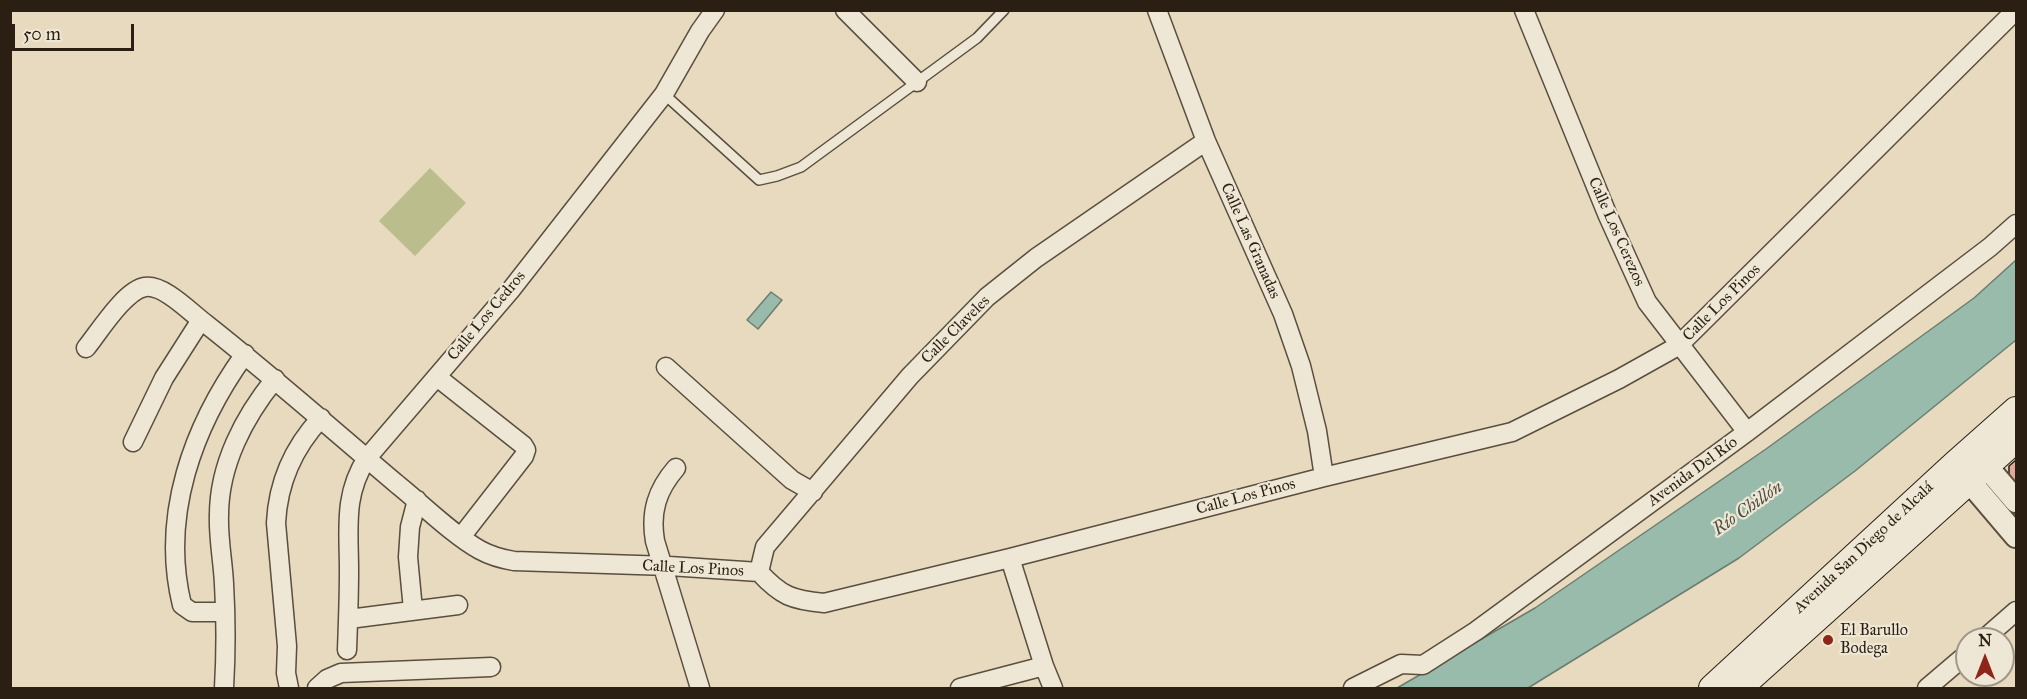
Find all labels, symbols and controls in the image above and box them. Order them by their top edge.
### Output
scale bar [15,12,136,50]
text: 50 m [23,23,61,45]
street label: Calle Los Cerezos [1583,175,1649,289]
street label: Calle Las Granadas [1216,180,1284,302]
street label: Calle Los Pinos [1679,260,1765,346]
street label: Calle Los Cedros [444,267,530,365]
street label: Calle Claveles [918,292,994,368]
street label: Avenida Del Río [1644,433,1742,511]
street label: Calle Los Pinos [1194,475,1298,519]
water label: Río Chillón [1709,477,1787,541]
street label: Avenida San Diego de Alcalá [1790,478,1938,618]
street label: Calle Los Pinos [642,557,744,581]
place label: El Barullo Bodega [1840,621,1908,659]
north arrow [1955,627,2015,687]
text: N [1978,631,1992,650]
marker: El Barullo Bodega [1821,633,1835,647]

